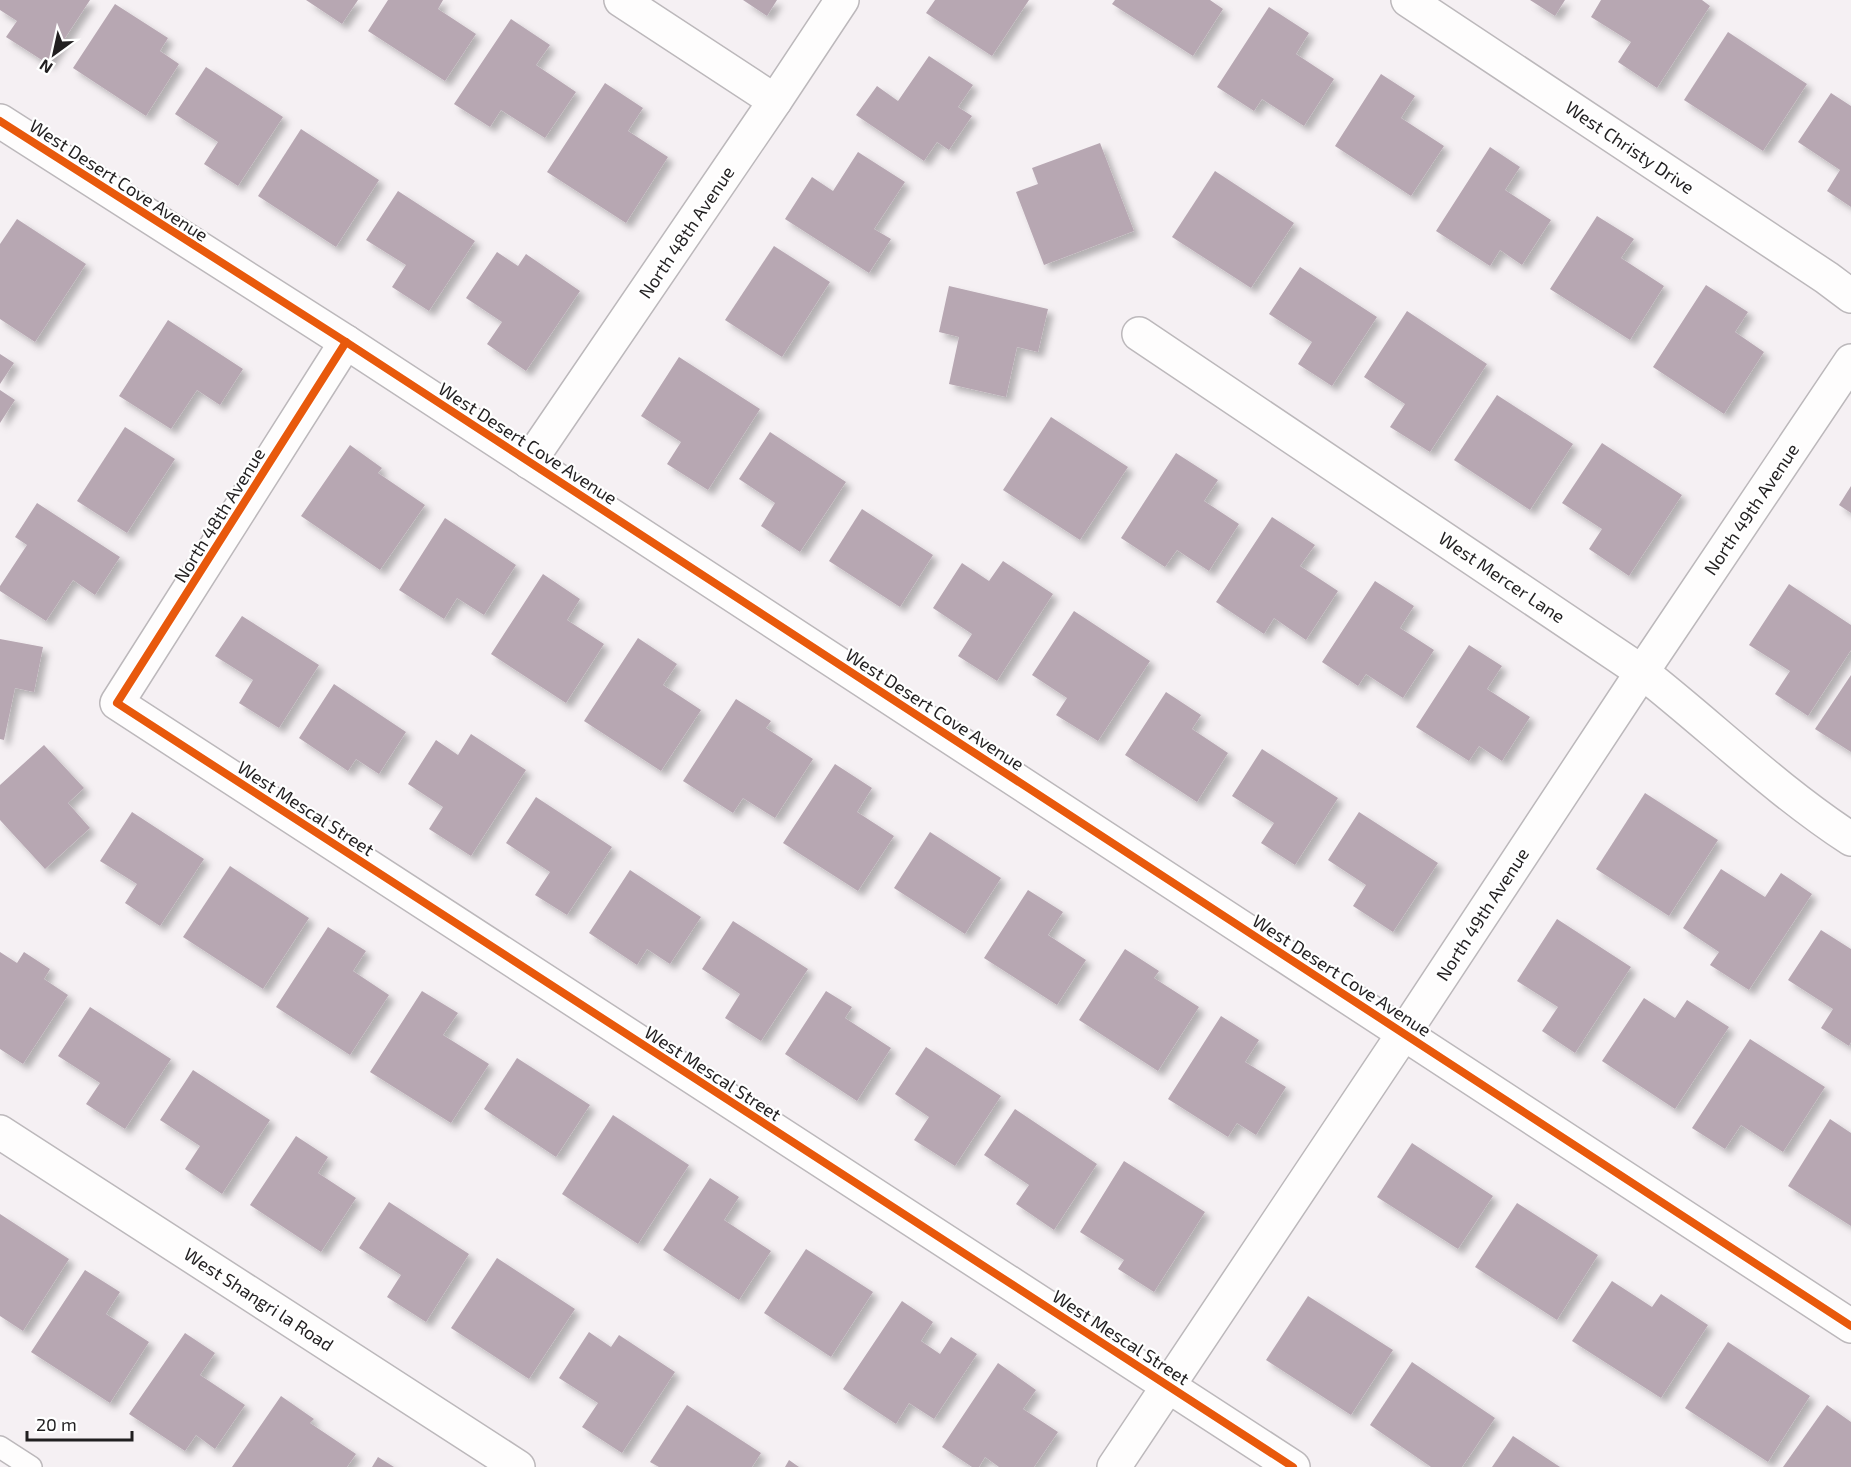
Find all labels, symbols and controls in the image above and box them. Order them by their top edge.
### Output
north arrow [24,24,84,84]
text: N [36,56,56,78]
street label: West Christy Drive [1561,96,1699,198]
street label: West Desert Cove Avenue [26,114,212,246]
street label: North 48th Avenue [634,162,738,302]
street label: West Desert Cove Avenue [435,377,621,509]
street label: North 49th Avenue [1699,439,1803,579]
street label: North 48th Avenue [169,444,269,586]
street label: West Mercer Lane [1435,527,1569,627]
street label: West Desert Cove Avenue [842,643,1028,775]
street label: West Mescal Street [233,756,379,860]
street label: North 49th Avenue [1431,843,1533,985]
street label: West Desert Cove Avenue [1249,909,1435,1041]
street label: West Mescal Street [640,1021,786,1125]
street label: West Shangri la Road [180,1242,338,1356]
street label: West Mescal Street [1048,1285,1194,1389]
scale bar [27,1404,132,1442]
text: 20 m [36,1413,77,1435]

